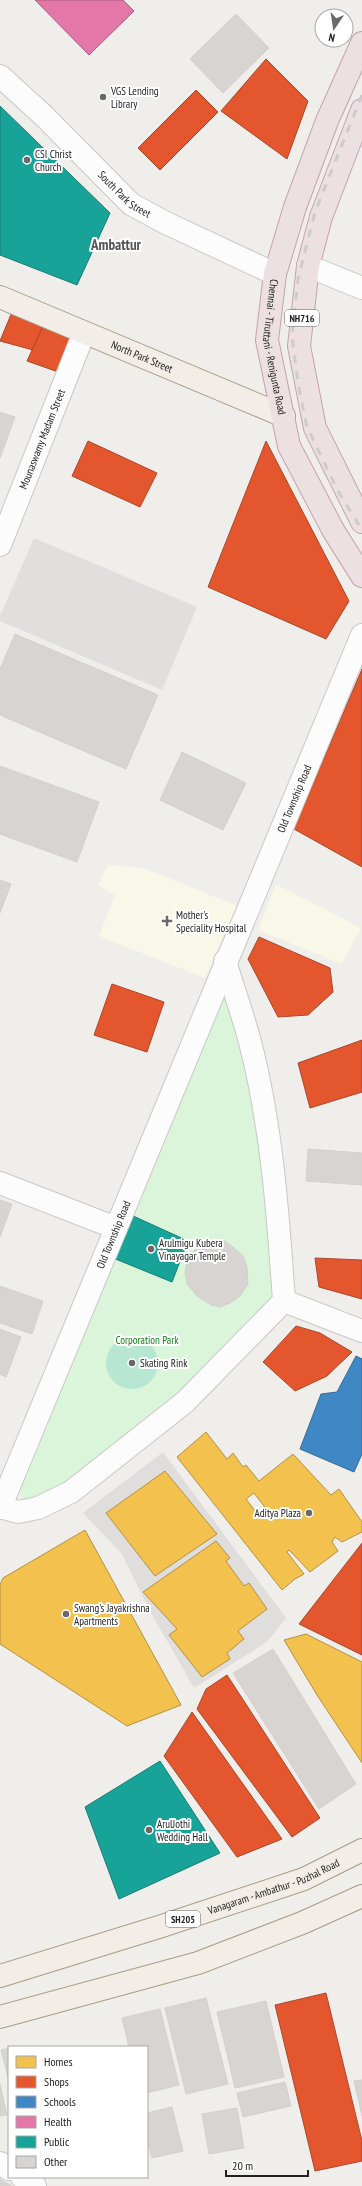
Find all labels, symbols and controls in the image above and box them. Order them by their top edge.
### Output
north arrow [314,8,354,48]
text: N [327,30,336,45]
place label: VGS Lending Library [110,84,159,111]
marker: VGS Lending Library [98,92,108,102]
place label: CSI Christ Church [35,147,72,174]
marker: CSI Christ Church [22,155,32,165]
street label: South Park Street [95,168,153,221]
district label: Ambattur [90,235,142,254]
street label: Chennai - Tiruttani - Renigunta Road [260,278,289,416]
road number: NH716 [285,310,319,326]
street label: North Park Street [109,337,175,376]
street label: Mounaswamy Madam Street [16,387,68,491]
street label: Old Township Road [274,762,315,835]
place label: Mother's Speciality Hospital [176,908,247,935]
marker: Mother's Speciality Hospital [161,915,173,927]
street label: Old Township Road [93,1198,134,1271]
place label: Arulmigu Kubera Vinayagar Temple [158,1236,226,1263]
marker: Arulmigu Kubera Vinayagar Temple [146,1244,156,1254]
park label: Corporation Park [115,1333,179,1347]
place label: Skating Rink [140,1356,188,1370]
marker: Skating Rink [127,1358,137,1368]
place label: Aditya Plaza [255,1506,301,1520]
marker: Aditya Plaza [304,1508,314,1518]
place label: Swang's Jayakrishna Apartments [74,1601,150,1628]
marker: Swang's Jayakrishna Apartments [61,1609,71,1619]
place label: ArulJothi Wedding Hall [157,1817,208,1844]
marker: ArulJothi Wedding Hall [144,1825,154,1835]
street label: Vanagaram - Ambathur - Puzhal Road [205,1855,342,1918]
road number: SH205 [166,1911,200,1927]
legend [8,2046,148,2178]
text: Homes [44,2054,72,2069]
text: Shops [44,2074,69,2089]
text: Schools [44,2094,76,2109]
text: Health [44,2114,72,2129]
text: Public [44,2134,70,2149]
scale bar [226,2152,308,2178]
text: Other [44,2154,68,2169]
text: 20 m [232,2158,253,2173]

